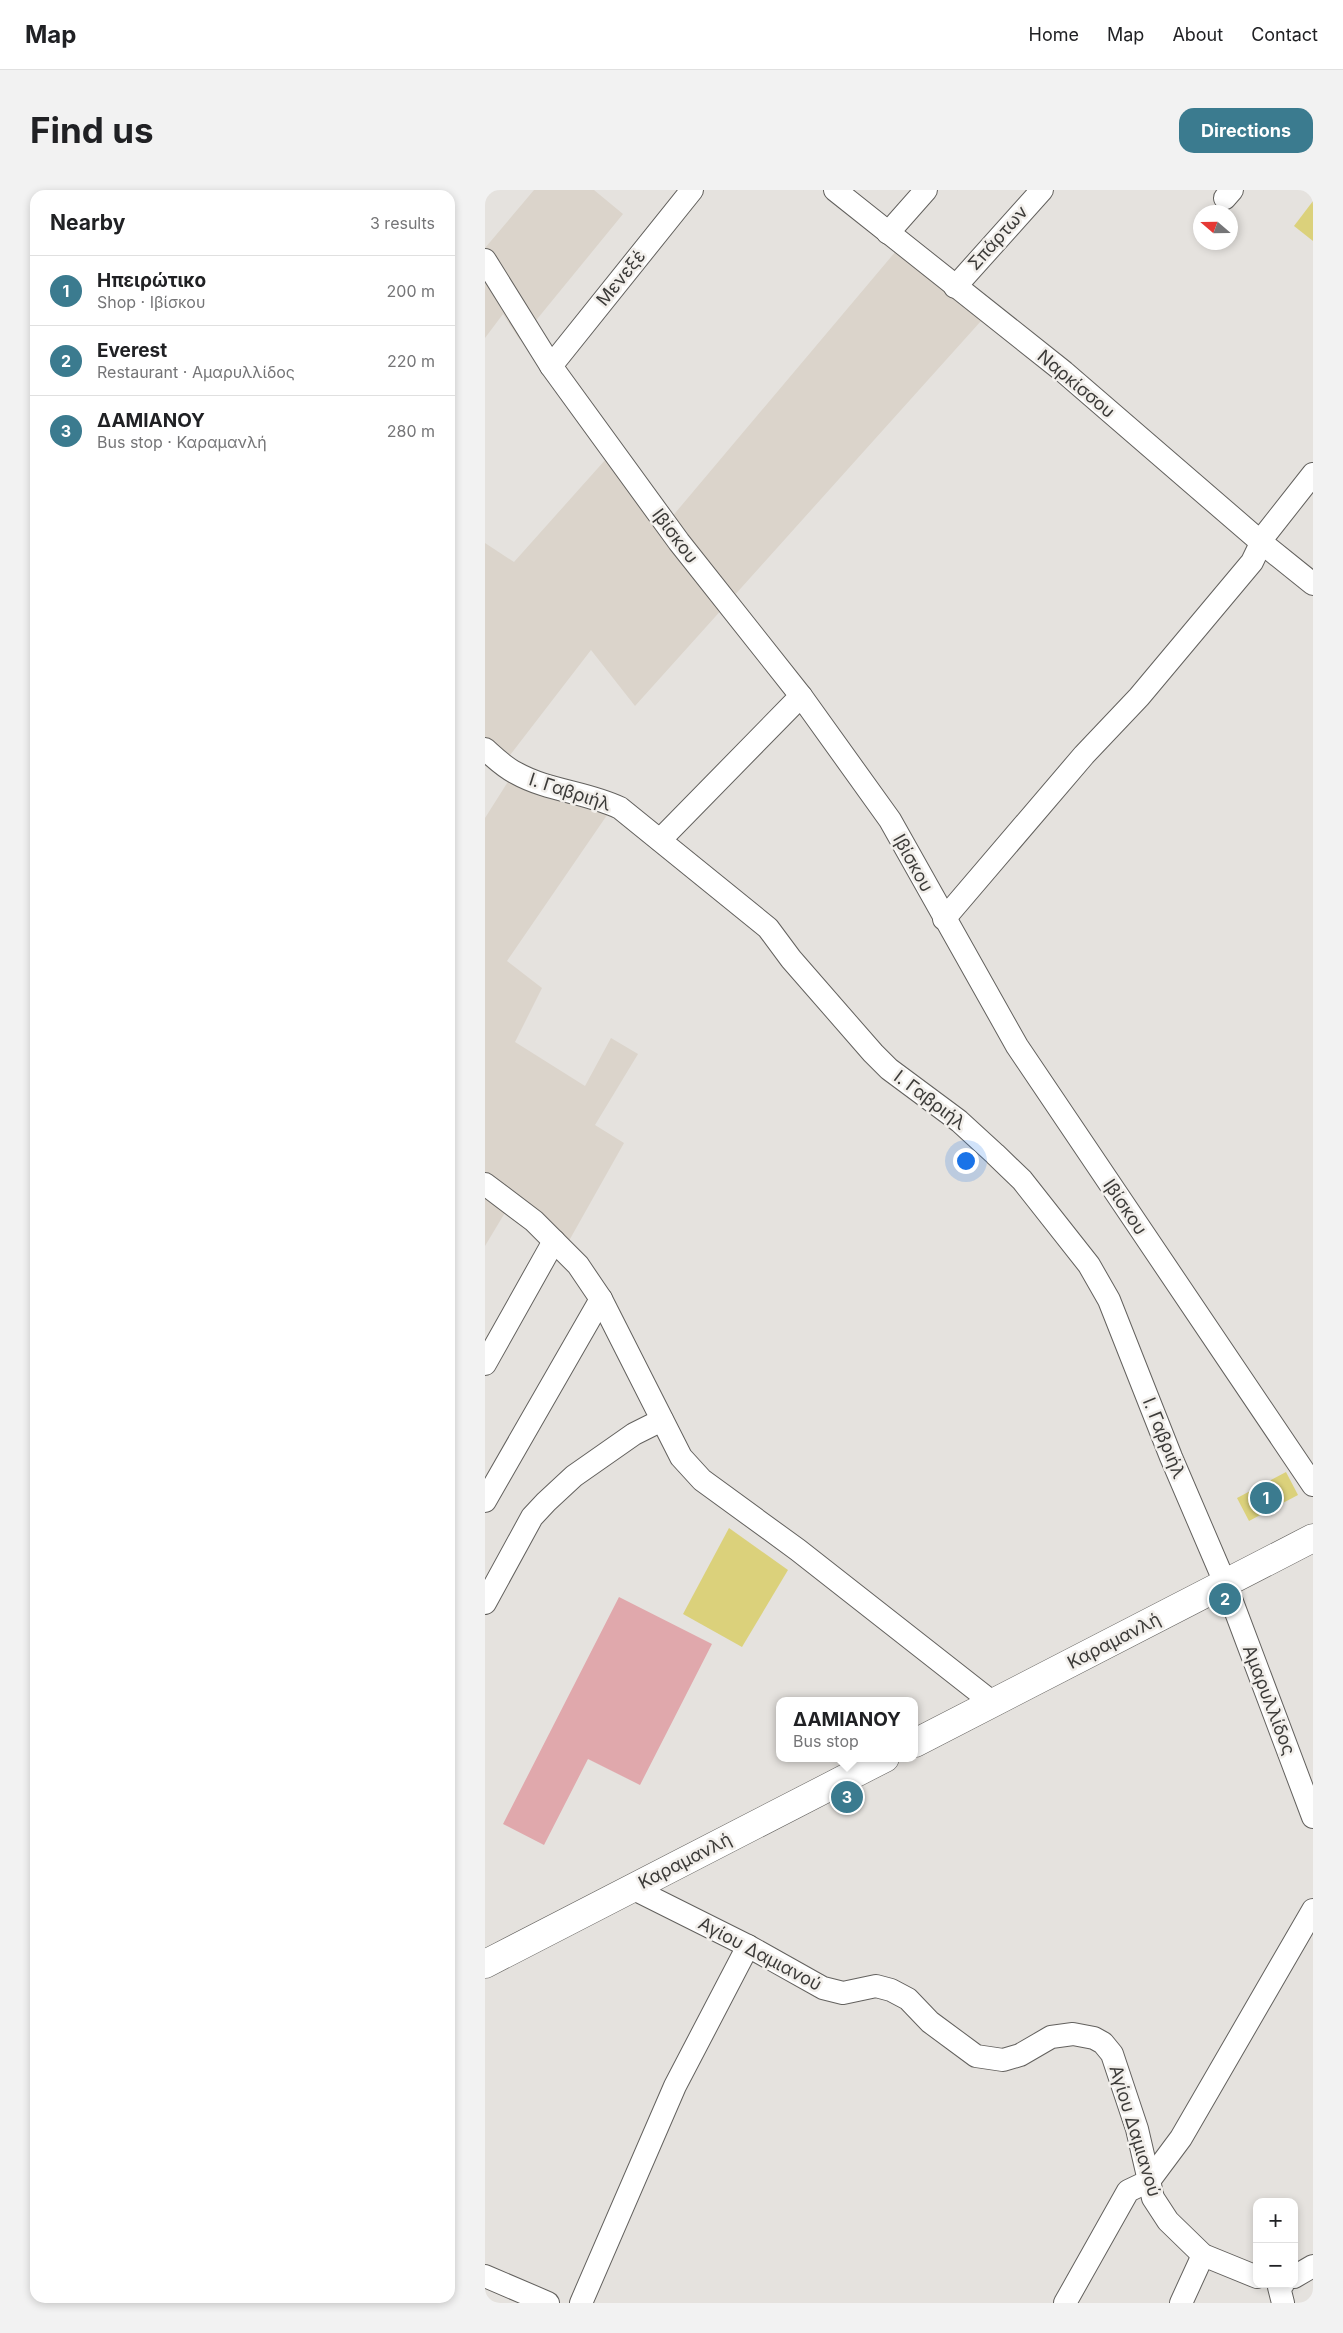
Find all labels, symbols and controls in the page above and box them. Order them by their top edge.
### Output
text: Map [25,20,76,49]
text: Home [1029,24,1079,45]
text: Map [1107,24,1144,45]
text: About [1172,24,1223,45]
text: Contact [1251,24,1318,45]
button: Directions [1179,108,1313,153]
text: Find us [30,109,154,151]
street label: Σπάρτων [963,201,1032,274]
north arrow [1193,205,1238,250]
text: Nearby [50,210,125,235]
text: 3 results [370,213,435,233]
street label: Μενεξέ [592,245,650,310]
text: Ηπειρώτικο [97,269,206,292]
text: 1 [63,281,69,301]
text: 200 m [387,281,435,301]
text: Shop · Ιβίσκου [97,292,205,312]
text: Everest [97,339,167,362]
street label: Ναρκίσσου [1033,345,1119,422]
text: 2 [61,351,71,371]
text: 220 m [387,351,435,371]
text: Restaurant · Αμαρυλλίδος [97,362,295,382]
text: ΔΑΜΙΑΝΟΥ [97,409,205,432]
text: 3 [61,421,71,441]
text: 280 m [387,421,435,441]
text: Bus stop · Καραμανλή [97,432,267,452]
street label: Ιβίσκου [648,504,703,567]
street label: Ι. Γαβριήλ [527,768,614,815]
street label: Ιβίσκου [889,830,938,895]
street label: Ι. Γαβριήλ [890,1066,971,1134]
your location [953,1148,979,1174]
street label: Ιβίσκου [1099,1175,1152,1239]
street label: Ι. Γαβριήλ [1139,1395,1190,1482]
pin: 1 [1250,1479,1282,1517]
pin: 2 [1209,1580,1241,1618]
street label: Καραμανλή [1064,1608,1164,1673]
street label: Αμαρυλλίδος [1239,1642,1300,1758]
popup [776,1697,918,1762]
text: ΔΑΜΙΑΝΟΥ [793,1708,901,1731]
text: Bus stop [793,1731,859,1751]
pin: 3 [831,1778,863,1816]
street label: Καραμανλή [635,1828,735,1893]
street label: Αγίου Δαμιανού [695,1912,825,1995]
street label: Αγίου Δαμιανού [1105,2063,1165,2199]
map controls [1253,2198,1298,2288]
button: + [1253,2198,1298,2243]
button: − [1253,2243,1298,2288]

